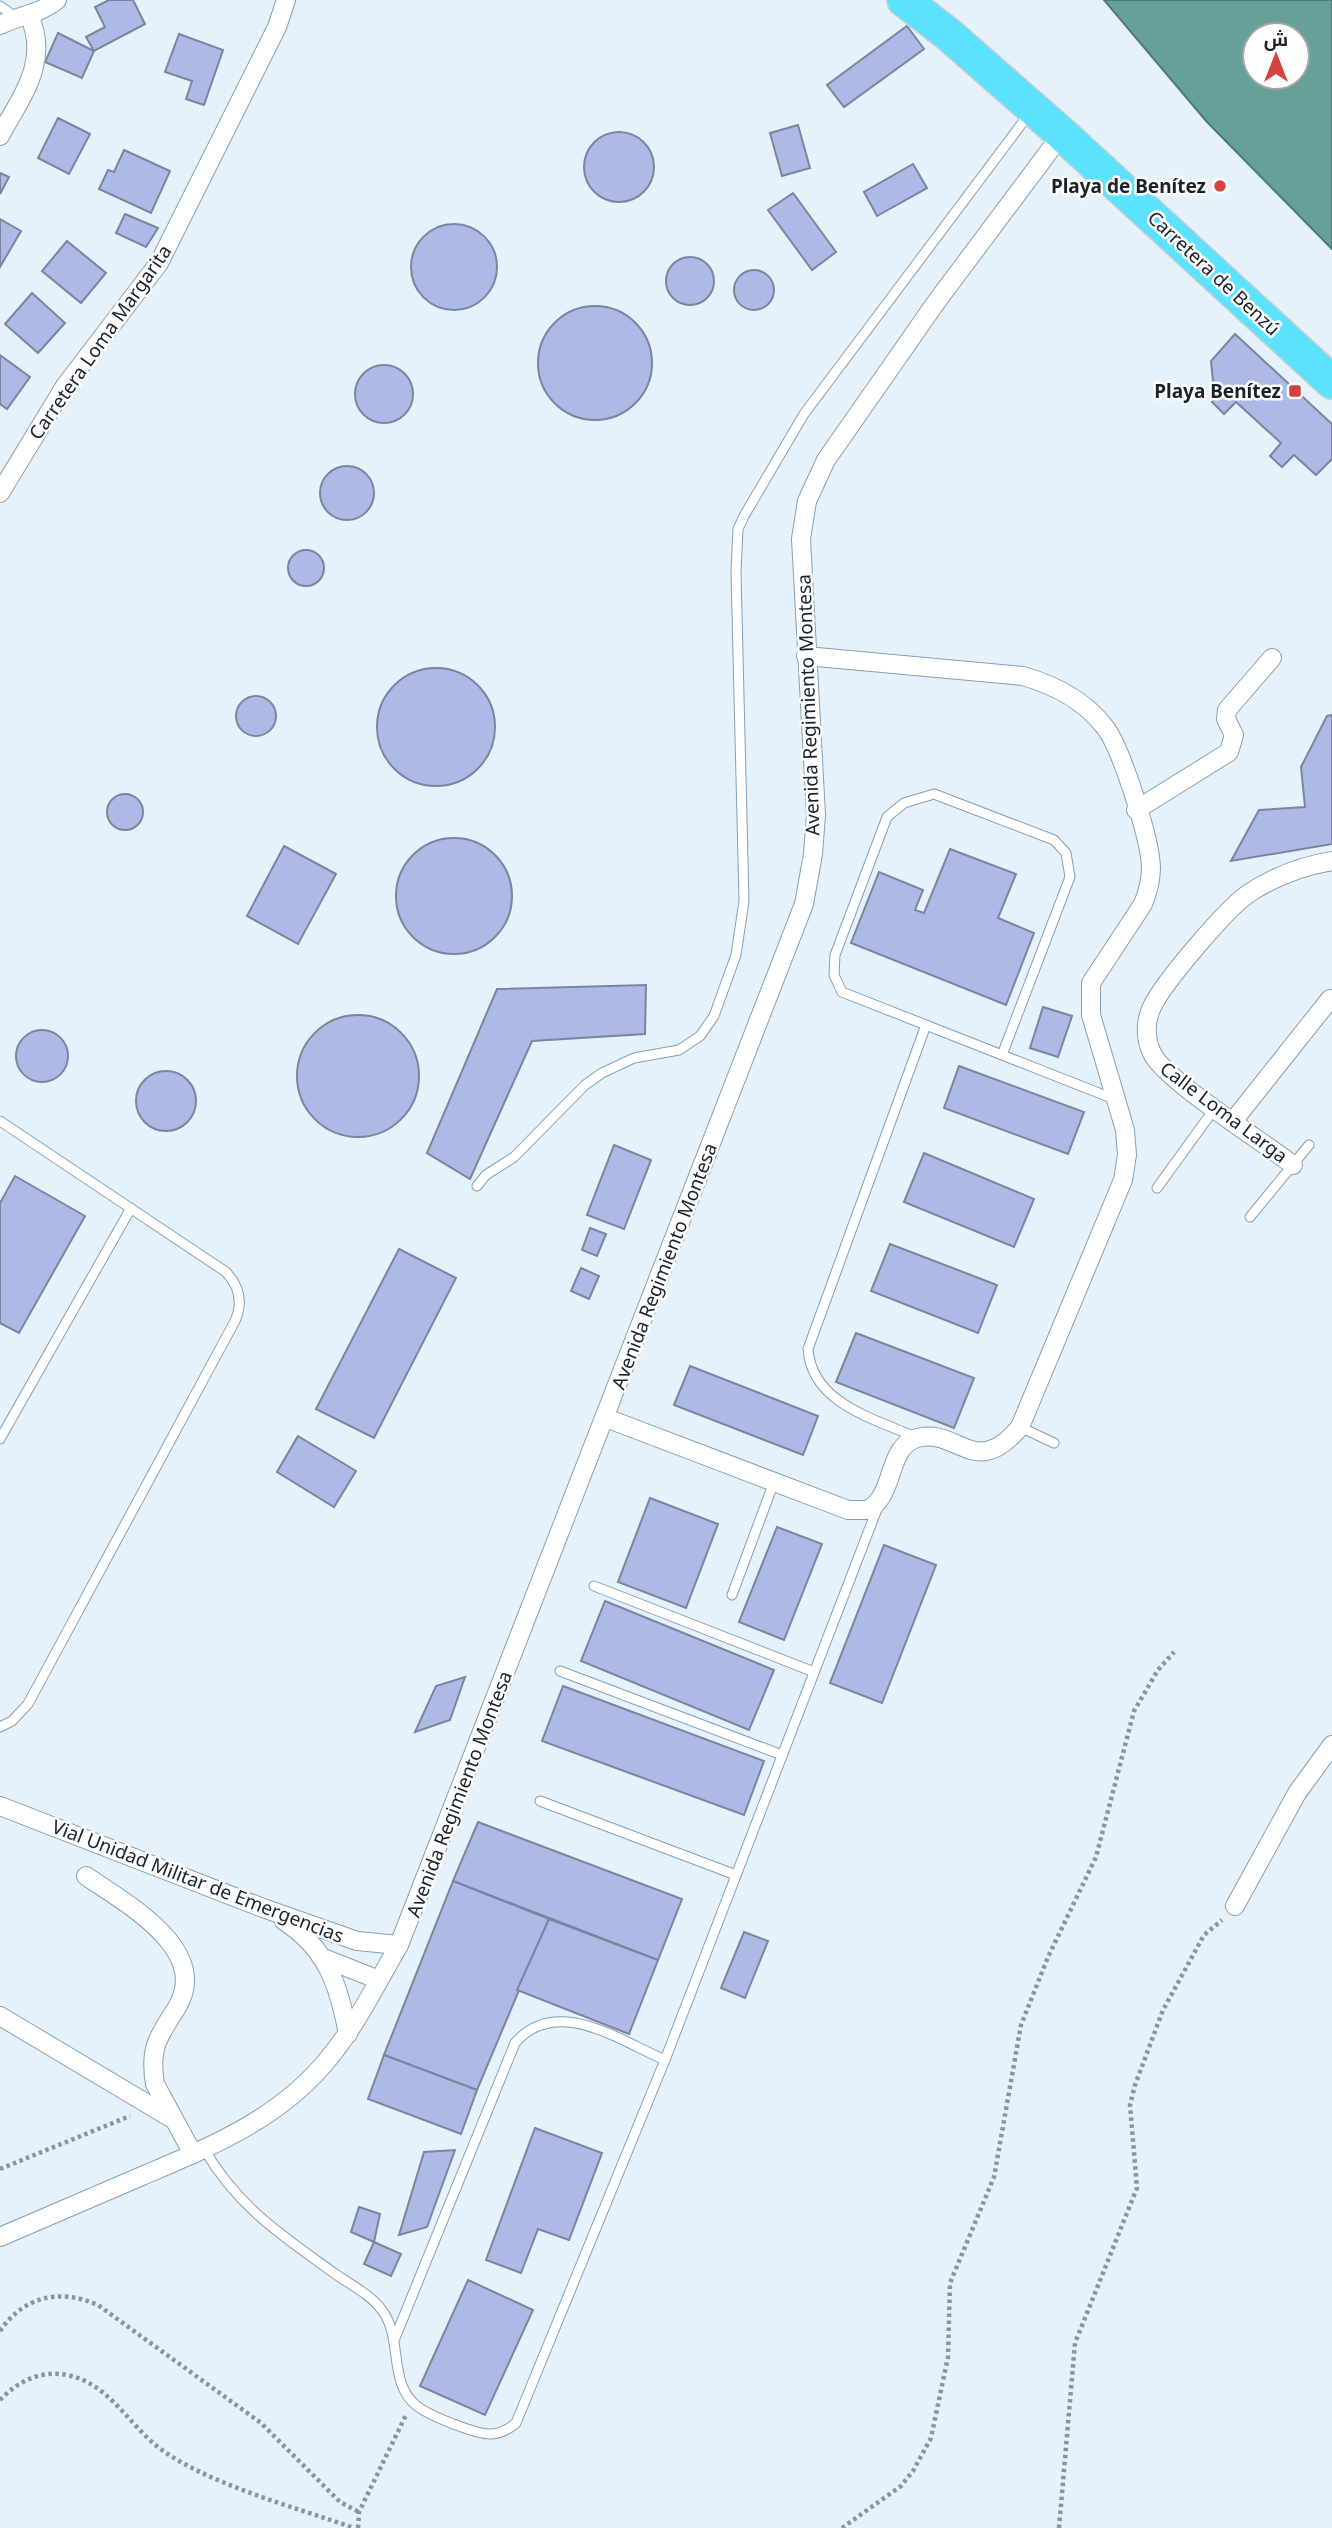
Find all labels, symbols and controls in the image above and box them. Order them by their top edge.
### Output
north arrow [1241,21,1311,91]
text: ش [1264,26,1288,52]
place label: Playa de Benítez [1051,173,1206,199]
marker: Playa de Benítez [1212,178,1228,194]
street label: Carretera de Benzú [1142,205,1286,341]
street label: Carretera Loma Margarita [23,239,177,445]
place label: Playa Benítez [1154,378,1281,404]
marker: Playa Benítez [1287,383,1303,399]
street label: Avenida Regimiento Montesa [790,574,826,836]
street label: Calle Loma Larga [1155,1055,1293,1169]
street label: Avenida Regimiento Montesa [605,1139,723,1393]
street label: Avenida Regimiento Montesa [400,1667,518,1921]
street label: Vial Unidad Militar de Emergencias [48,1813,348,1949]

